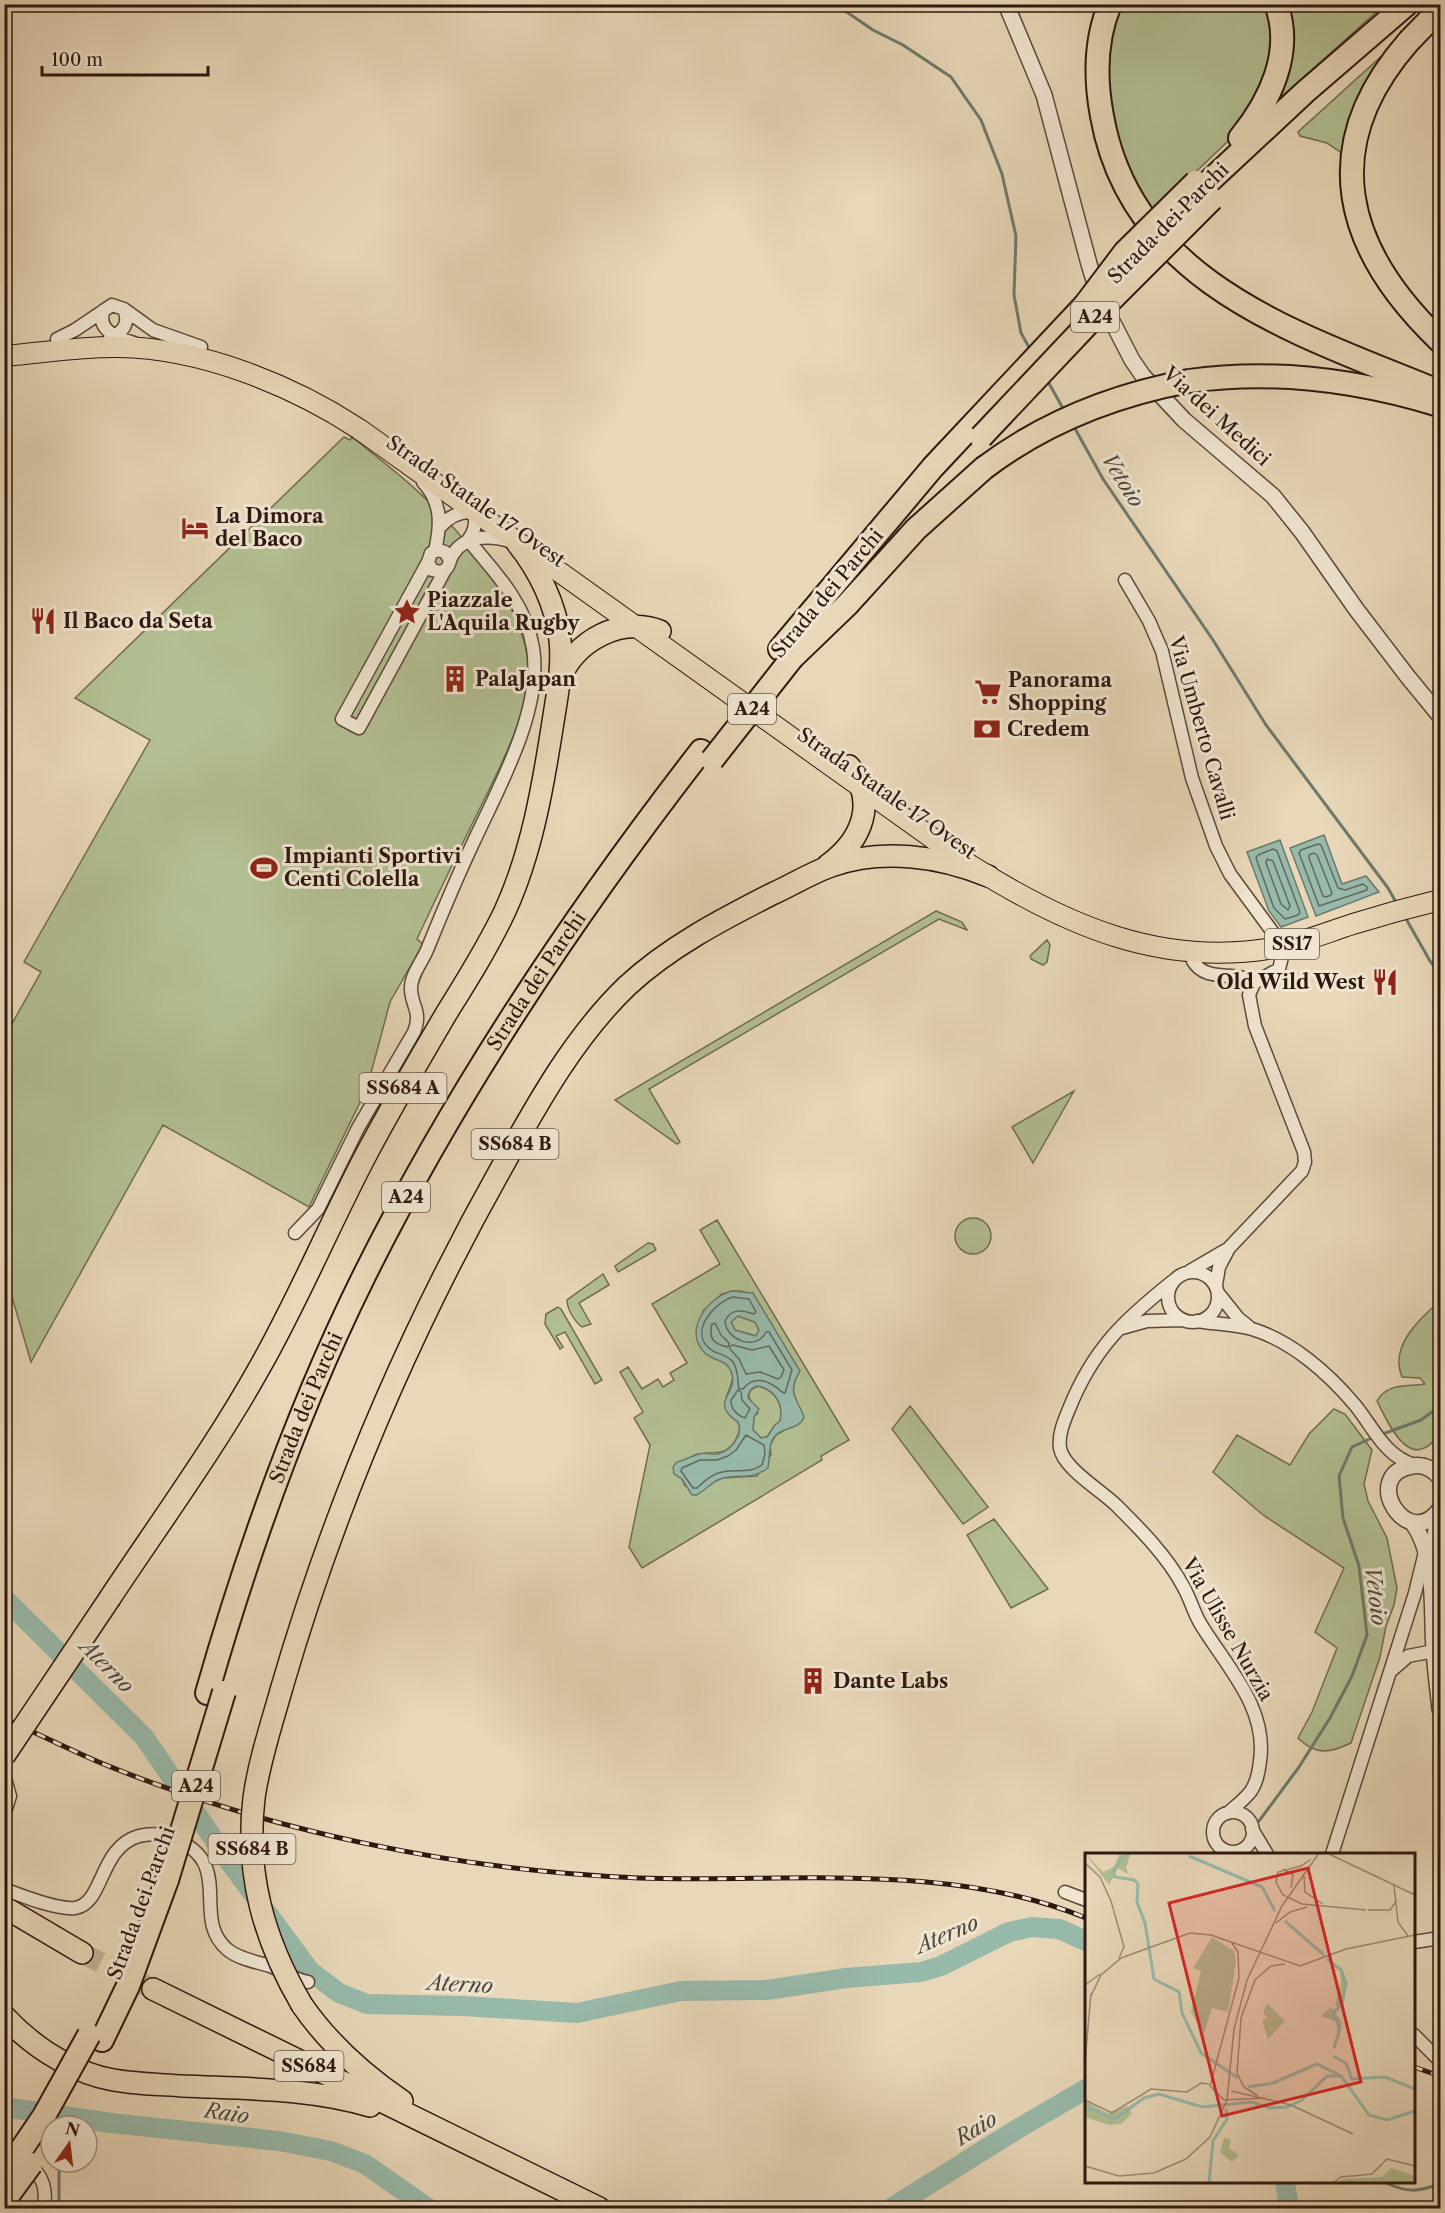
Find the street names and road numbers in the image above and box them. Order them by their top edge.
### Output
street label: Strada dei Parchi [1102,157,1234,289]
road number: A24 [1071,302,1119,332]
street label: Via dei Medici [1157,361,1276,471]
street label: Strada Statale 17 Ovest [382,430,570,572]
street label: Strada dei Parchi [766,524,888,662]
street label: Via Umberto Cavalli [1164,632,1240,823]
road number: A24 [728,694,776,724]
street label: Strada Statale 17 Ovest [793,722,981,864]
street label: Strada dei Parchi [482,907,591,1055]
road number: SS17 [1265,929,1319,959]
road number: SS684 A [360,1073,446,1103]
road number: SS684 B [472,1129,558,1159]
road number: A24 [382,1182,430,1212]
street label: Strada dei Parchi [264,1328,348,1487]
street label: Via Ulisse Nurzia [1177,1552,1279,1705]
road number: A24 [172,1771,220,1801]
street label: Strada dei Parchi [102,1823,180,1983]
road number: SS684 B [208,1834,296,1864]
road number: SS684 [274,2051,344,2081]

